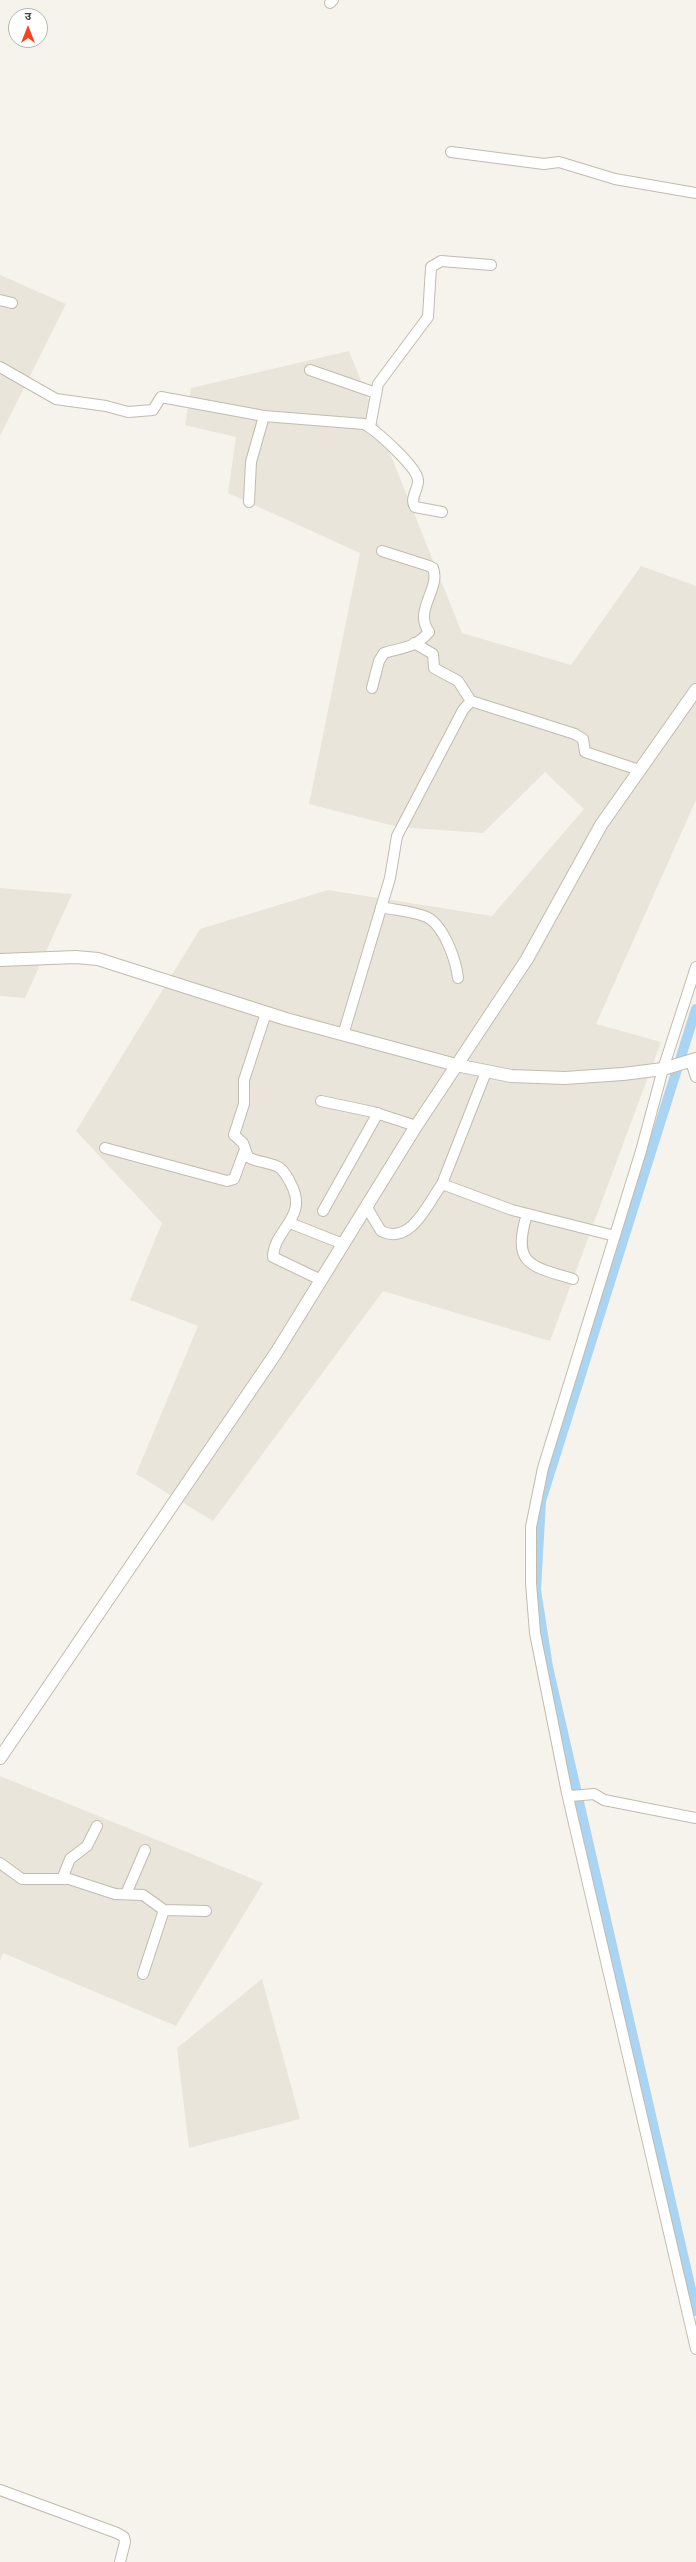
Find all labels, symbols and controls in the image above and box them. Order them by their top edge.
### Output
north arrow [8,8,48,48]
text: उ [25,10,31,23]

